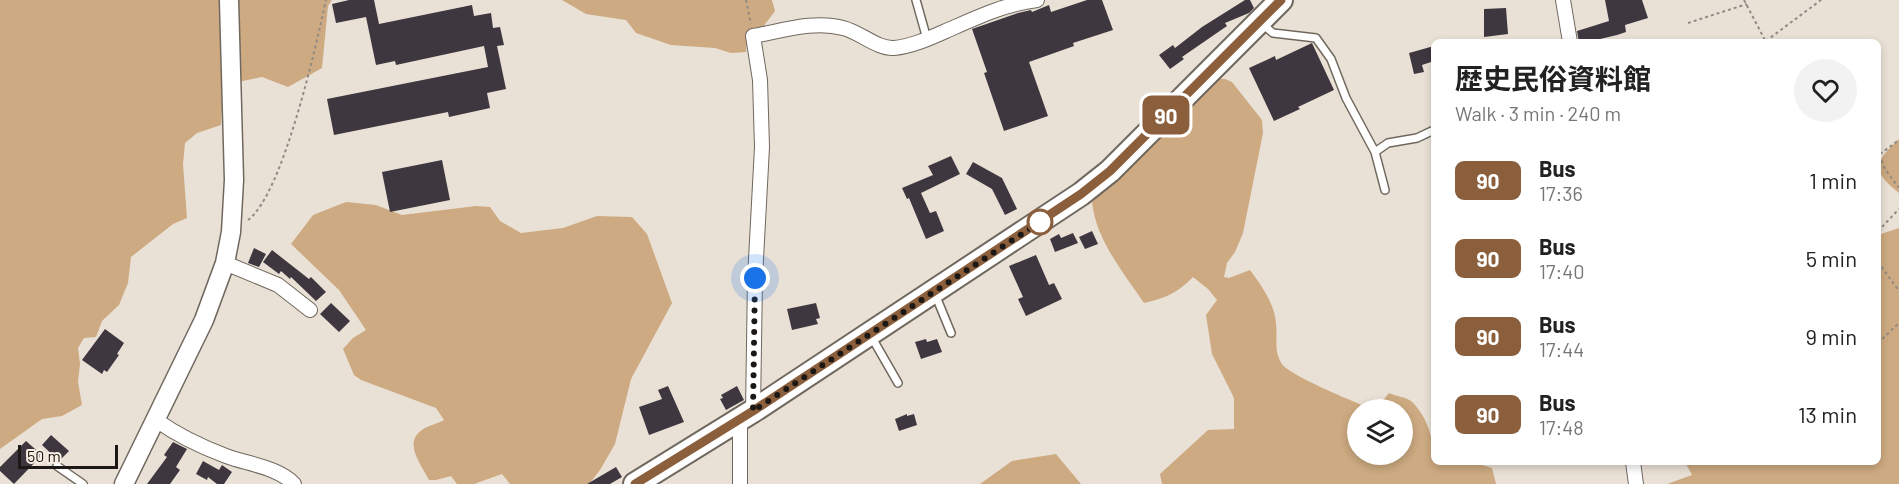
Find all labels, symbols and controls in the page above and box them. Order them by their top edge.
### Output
button: heart [1794,59,1857,122]
text: 歴史民俗資料館 [1455,61,1651,95]
line badge: 90 [1139,96,1193,134]
text: Walk · 3 min · 240 m [1455,101,1621,125]
text: 90 [1154,103,1178,128]
text: Bus [1539,155,1576,181]
text: 1 min [1809,167,1857,193]
text: 90 [1476,168,1500,193]
text: 17:36 [1539,181,1583,205]
unlabelled marker [1027,209,1053,235]
text: Bus [1539,233,1576,259]
text: 5 min [1806,245,1857,271]
text: 90 [1476,246,1500,271]
text: 17:40 [1539,259,1585,283]
your location [740,263,770,293]
text: Bus [1539,311,1576,337]
text: 9 min [1805,323,1857,349]
text: 90 [1476,324,1500,349]
text: 17:44 [1539,337,1584,361]
text: Bus [1539,389,1576,415]
map controls [1347,399,1413,465]
button: layers [1347,399,1413,465]
text: 13 min [1798,401,1857,427]
text: 90 [1476,402,1500,427]
text: 17:48 [1539,415,1584,439]
scale bar [18,442,118,470]
text: 50 m [27,446,61,465]

